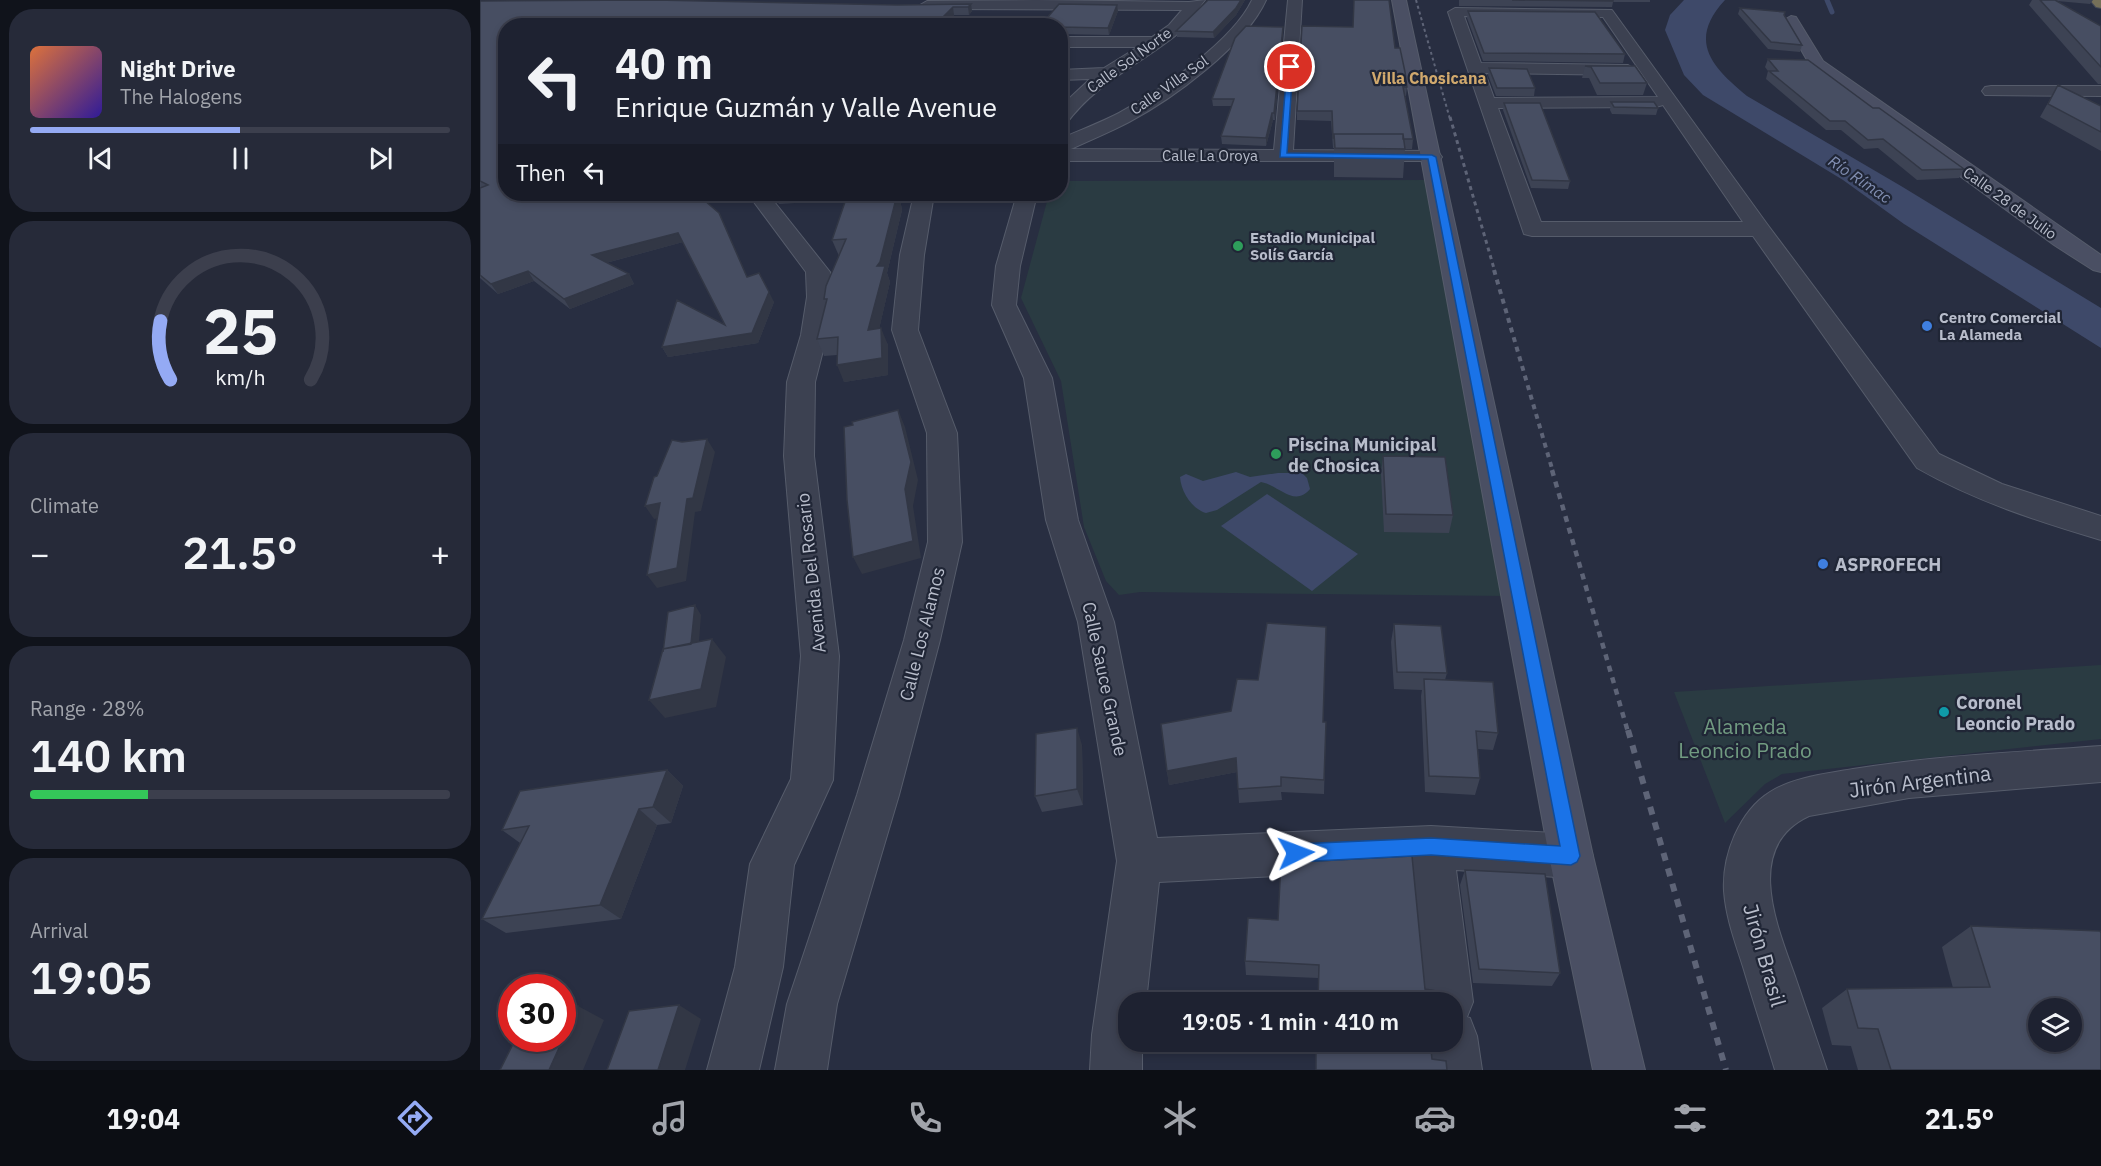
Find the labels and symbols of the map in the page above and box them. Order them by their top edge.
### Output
street label: Calle Sol Norte [1083,23,1175,97]
pin [1264,41,1315,92]
street label: Calle Villa Sol [1126,51,1212,119]
district label: Villa Chosicana [1371,68,1487,88]
street label: Calle La Oroya [1162,146,1258,165]
water label: Río Rímac [1825,151,1895,207]
street label: Calle 28 de Julio [1959,163,2061,243]
place label: Estadio Municipal Solís García [1250,228,1375,264]
marker: Estadio Municipal Solís García [1231,239,1245,253]
place label: Centro Comercial La Alameda [1939,308,2061,344]
marker: Centro Comercial La Alameda [1920,319,1934,333]
place label: Piscina Municipal de Chosica [1288,433,1437,477]
marker: Piscina Municipal de Chosica [1269,447,1283,461]
street label: Avenida Del Rosario [791,492,831,654]
place label: ASPROFECH [1835,553,1941,576]
marker: ASPROFECH [1816,557,1830,571]
street label: Calle Los Alamos [894,565,950,703]
street label: Calle Sauce Grande [1077,600,1133,758]
place label: Coronel Leoncio Prado [1956,691,2075,735]
marker: Coronel Leoncio Prado [1937,705,1951,719]
park label: Alameda Leoncio Prado [1678,712,1812,764]
street label: Jirón Argentina [1847,758,1993,804]
position arrow [1264,821,1328,885]
street label: Jirón Brasil [1737,900,1793,1010]
speed limit sign: 30 [498,974,576,1052]

